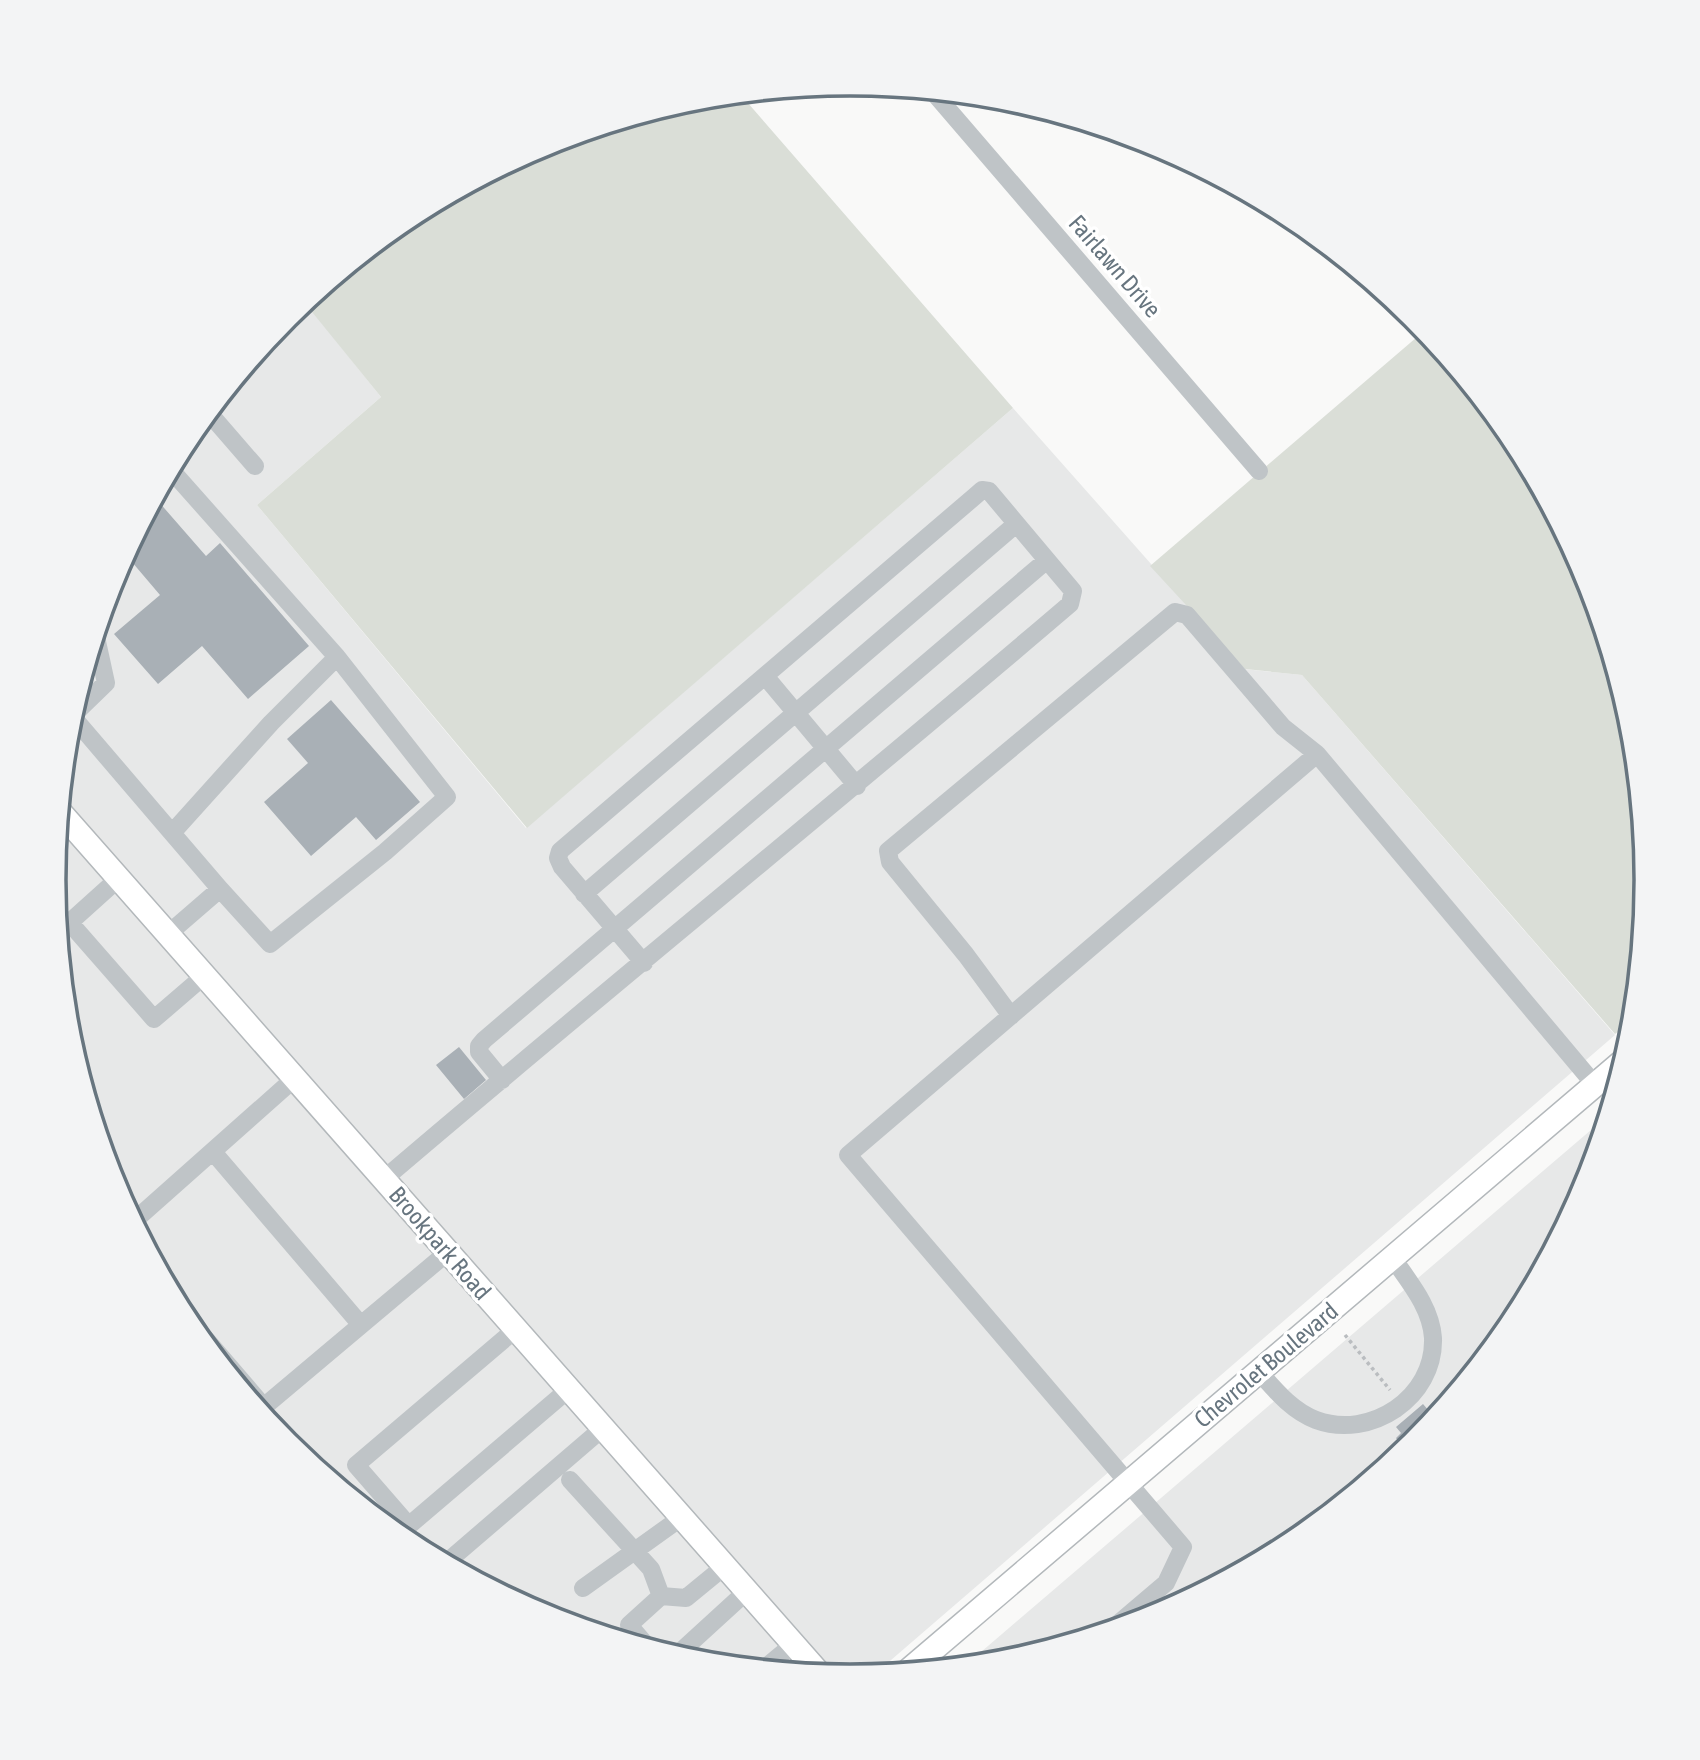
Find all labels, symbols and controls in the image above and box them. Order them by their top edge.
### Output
street label: Fairlawn Drive [1063,209,1167,323]
street label: Brookpark Road [384,1181,496,1305]
street label: Chevrolet Boulevard [1189,1297,1343,1433]

